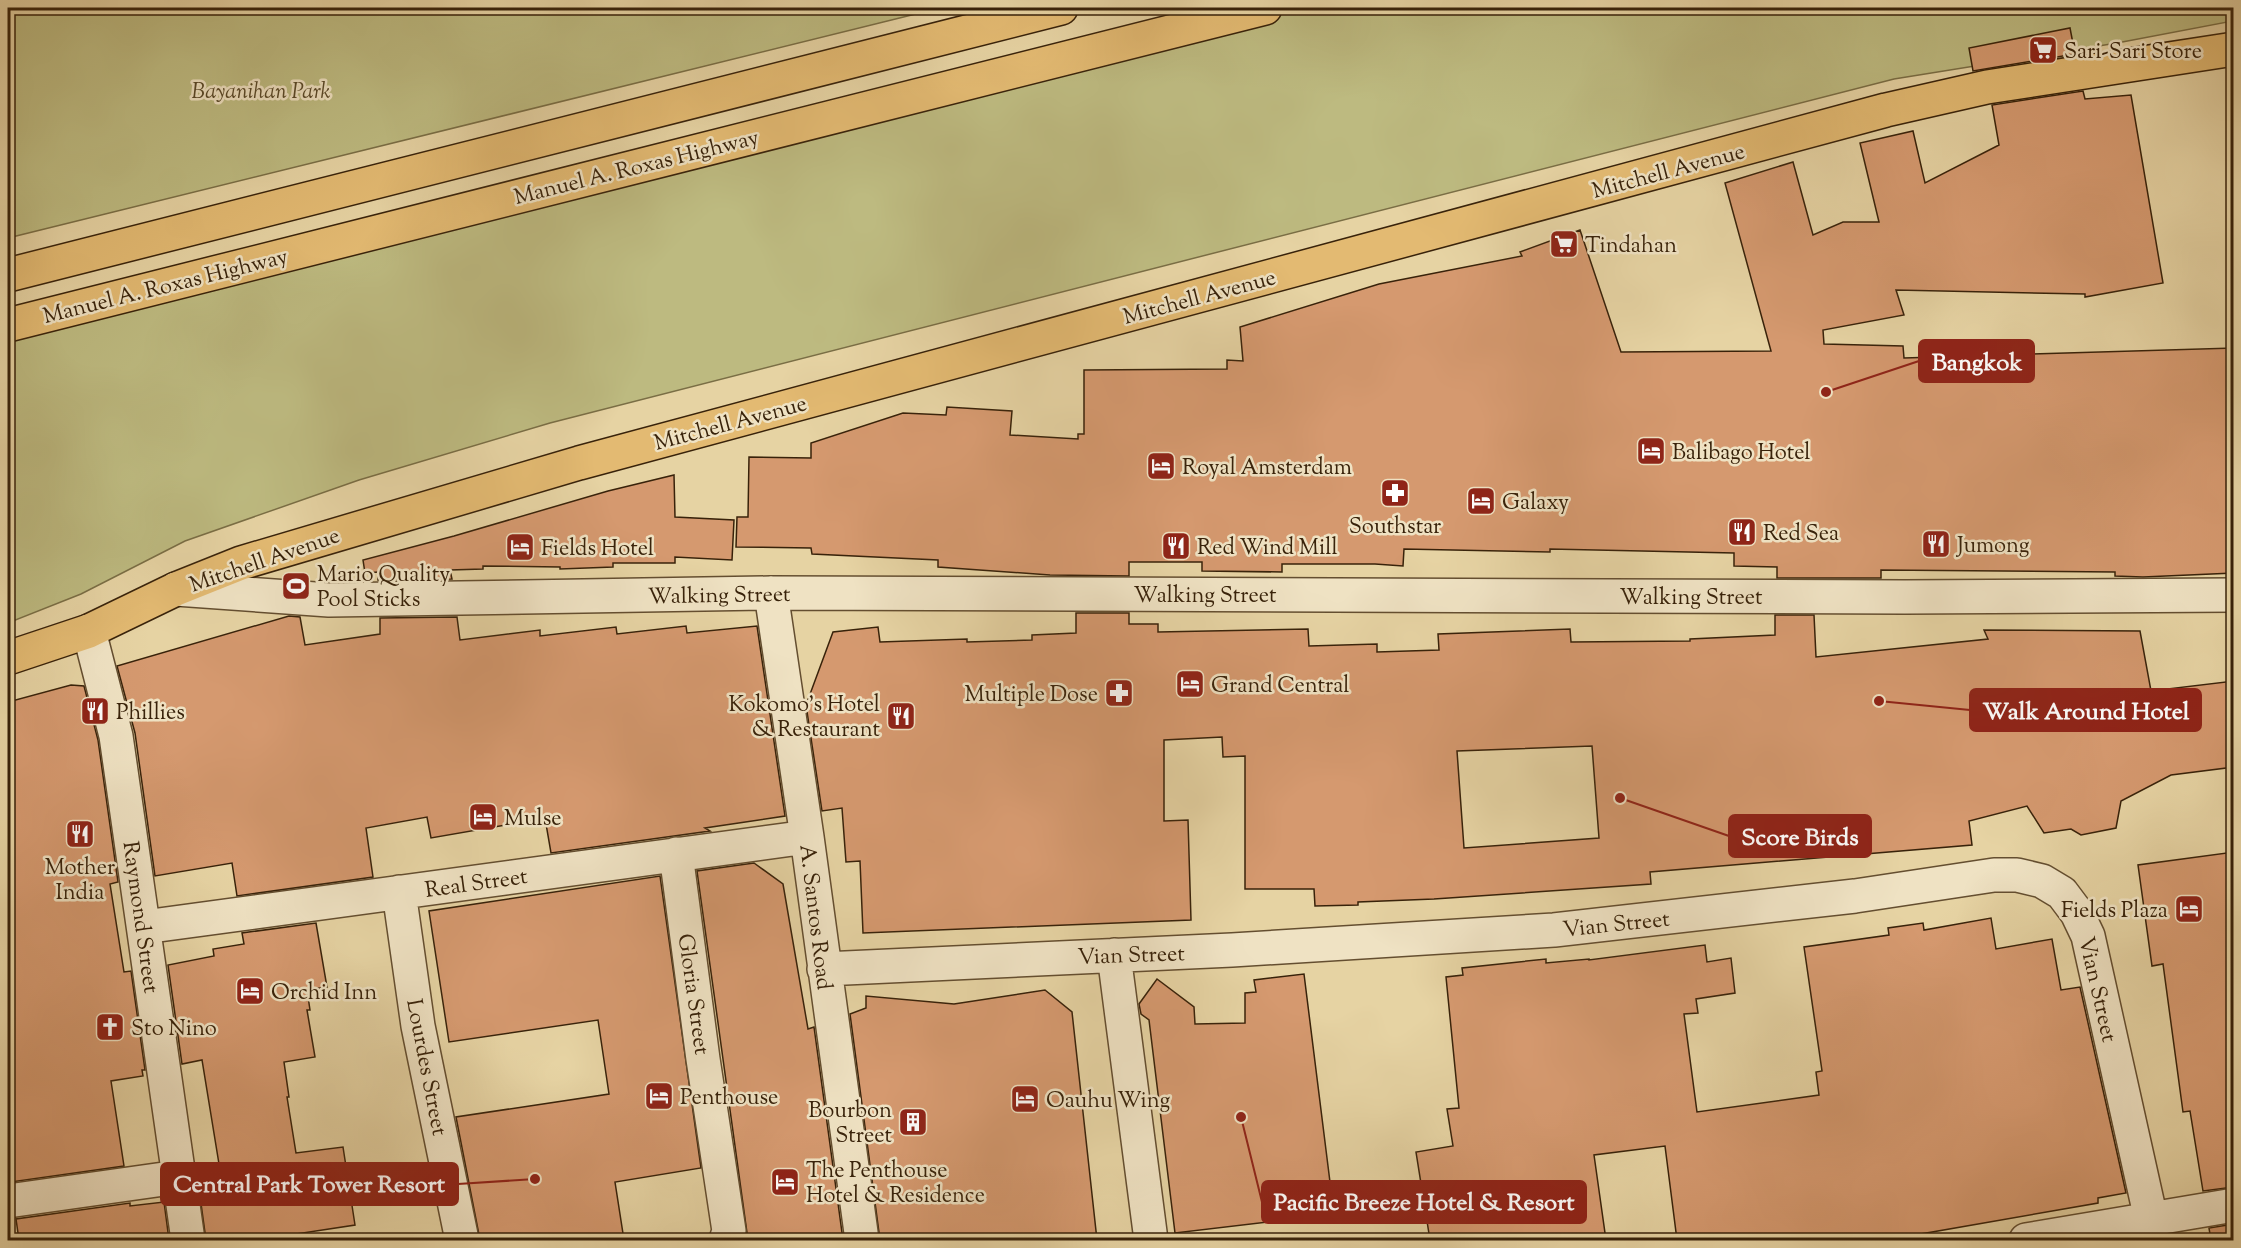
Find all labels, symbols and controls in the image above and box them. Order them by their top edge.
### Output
supermarket icon: Sari-Sari Store [2027,34,2059,66]
place label: Sari-Sari Store [2064,37,2202,69]
park label: Bayanihan Park [192,77,330,109]
street label: Manuel A. Roxas Highway [511,123,763,215]
street label: Mitchell Avenue [1589,137,1749,209]
supermarket icon: Tindahan [1548,228,1580,260]
place label: Tindahan [1585,231,1677,263]
street label: Manuel A. Roxas Highway [40,242,292,334]
street label: Mitchell Avenue [1120,263,1280,335]
callout: Bangkok [1919,340,2034,382]
text: Bangkok [1932,347,2023,381]
street label: Mitchell Avenue [651,389,811,461]
hotel icon: Balibago Hotel [1635,435,1667,467]
place label: Balibago Hotel [1672,438,1811,470]
hotel icon: Royal Amsterdam [1145,450,1177,482]
place label: Royal Amsterdam [1182,453,1352,485]
pharmacy icon: Southstar [1379,477,1411,509]
hotel icon: Galaxy [1465,485,1497,517]
place label: Galaxy [1502,488,1569,520]
place label: Southstar [1349,512,1441,544]
restaurant icon: Red Sea [1726,516,1758,548]
place label: Red Sea [1763,519,1839,551]
street label: Mitchell Avenue [186,521,344,603]
restaurant icon: Jumong [1920,528,1952,560]
restaurant icon: Red Wind Mill [1160,530,1192,562]
hotel icon: Fields Hotel [504,531,536,563]
place label: Jumong [1956,531,2030,563]
place label: Red Wind Mill [1197,533,1338,565]
place label: Fields Hotel [541,534,654,566]
place label: Mario Quality Pool Sticks [317,560,450,617]
sports icon: Mario Quality Pool Sticks [280,570,312,602]
street label: Walking Street [647,580,791,614]
street label: Walking Street [1134,581,1277,613]
street label: Walking Street [1620,583,1763,615]
hotel icon: Grand Central [1174,668,1206,700]
place label: Grand Central [1211,671,1350,703]
pharmacy icon: Multiple Dose [1103,677,1135,709]
place label: Multiple Dose [965,680,1098,712]
callout: Walk Around Hotel [1970,689,2201,731]
place label: Kokomo's Hotel & Restaurant [729,690,880,747]
restaurant icon: Phillies [79,695,111,727]
text: Walk Around Hotel [1983,696,2190,730]
place label: Phillies [116,698,185,730]
restaurant icon: Kokomo's Hotel & Restaurant [885,700,917,732]
hotel icon: Mulse [467,801,499,833]
place label: Mulse [504,804,562,836]
callout: Score Birds [1729,815,1871,857]
restaurant icon: Mother India [64,818,96,850]
text: Score Birds [1741,822,1859,856]
street label: Raymond Street [113,839,166,996]
street label: A. Santos Road [789,843,839,992]
place label: Mother India [45,853,115,910]
street label: Real Street [423,862,530,908]
hotel icon: Fields Plaza [2173,893,2205,925]
place label: Fields Plaza [2061,896,2168,928]
street label: Vian Street [1561,904,1672,948]
street label: Gloria Street [668,932,716,1058]
street label: Vian Street [2068,934,2124,1046]
street label: Vian Street [1077,939,1186,975]
hotel icon: Orchid Inn [234,975,266,1007]
place label: Orchid Inn [271,978,377,1010]
street label: Lourdes Street [396,996,454,1139]
church icon: Sto Nino [94,1011,126,1043]
place label: Sto Nino [131,1014,217,1046]
hotel icon: Penthouse [643,1080,675,1112]
place label: Penthouse [680,1083,778,1115]
hotel icon: Oauhu Wing [1009,1083,1041,1115]
place label: Oauhu Wing [1046,1086,1170,1118]
place label: Bourbon Street [808,1096,892,1153]
building icon: Bourbon Street [897,1106,929,1138]
place label: The Penthouse Hotel & Residence [806,1156,985,1213]
callout: Central Park Tower Resort [161,1163,458,1205]
hotel icon: The Penthouse Hotel & Residence [769,1166,801,1198]
text: Central Park Tower Resort [173,1169,446,1203]
callout: Pacific Breeze Hotel & Resort [1262,1181,1586,1223]
text: Pacific Breeze Hotel & Resort [1274,1187,1575,1221]

